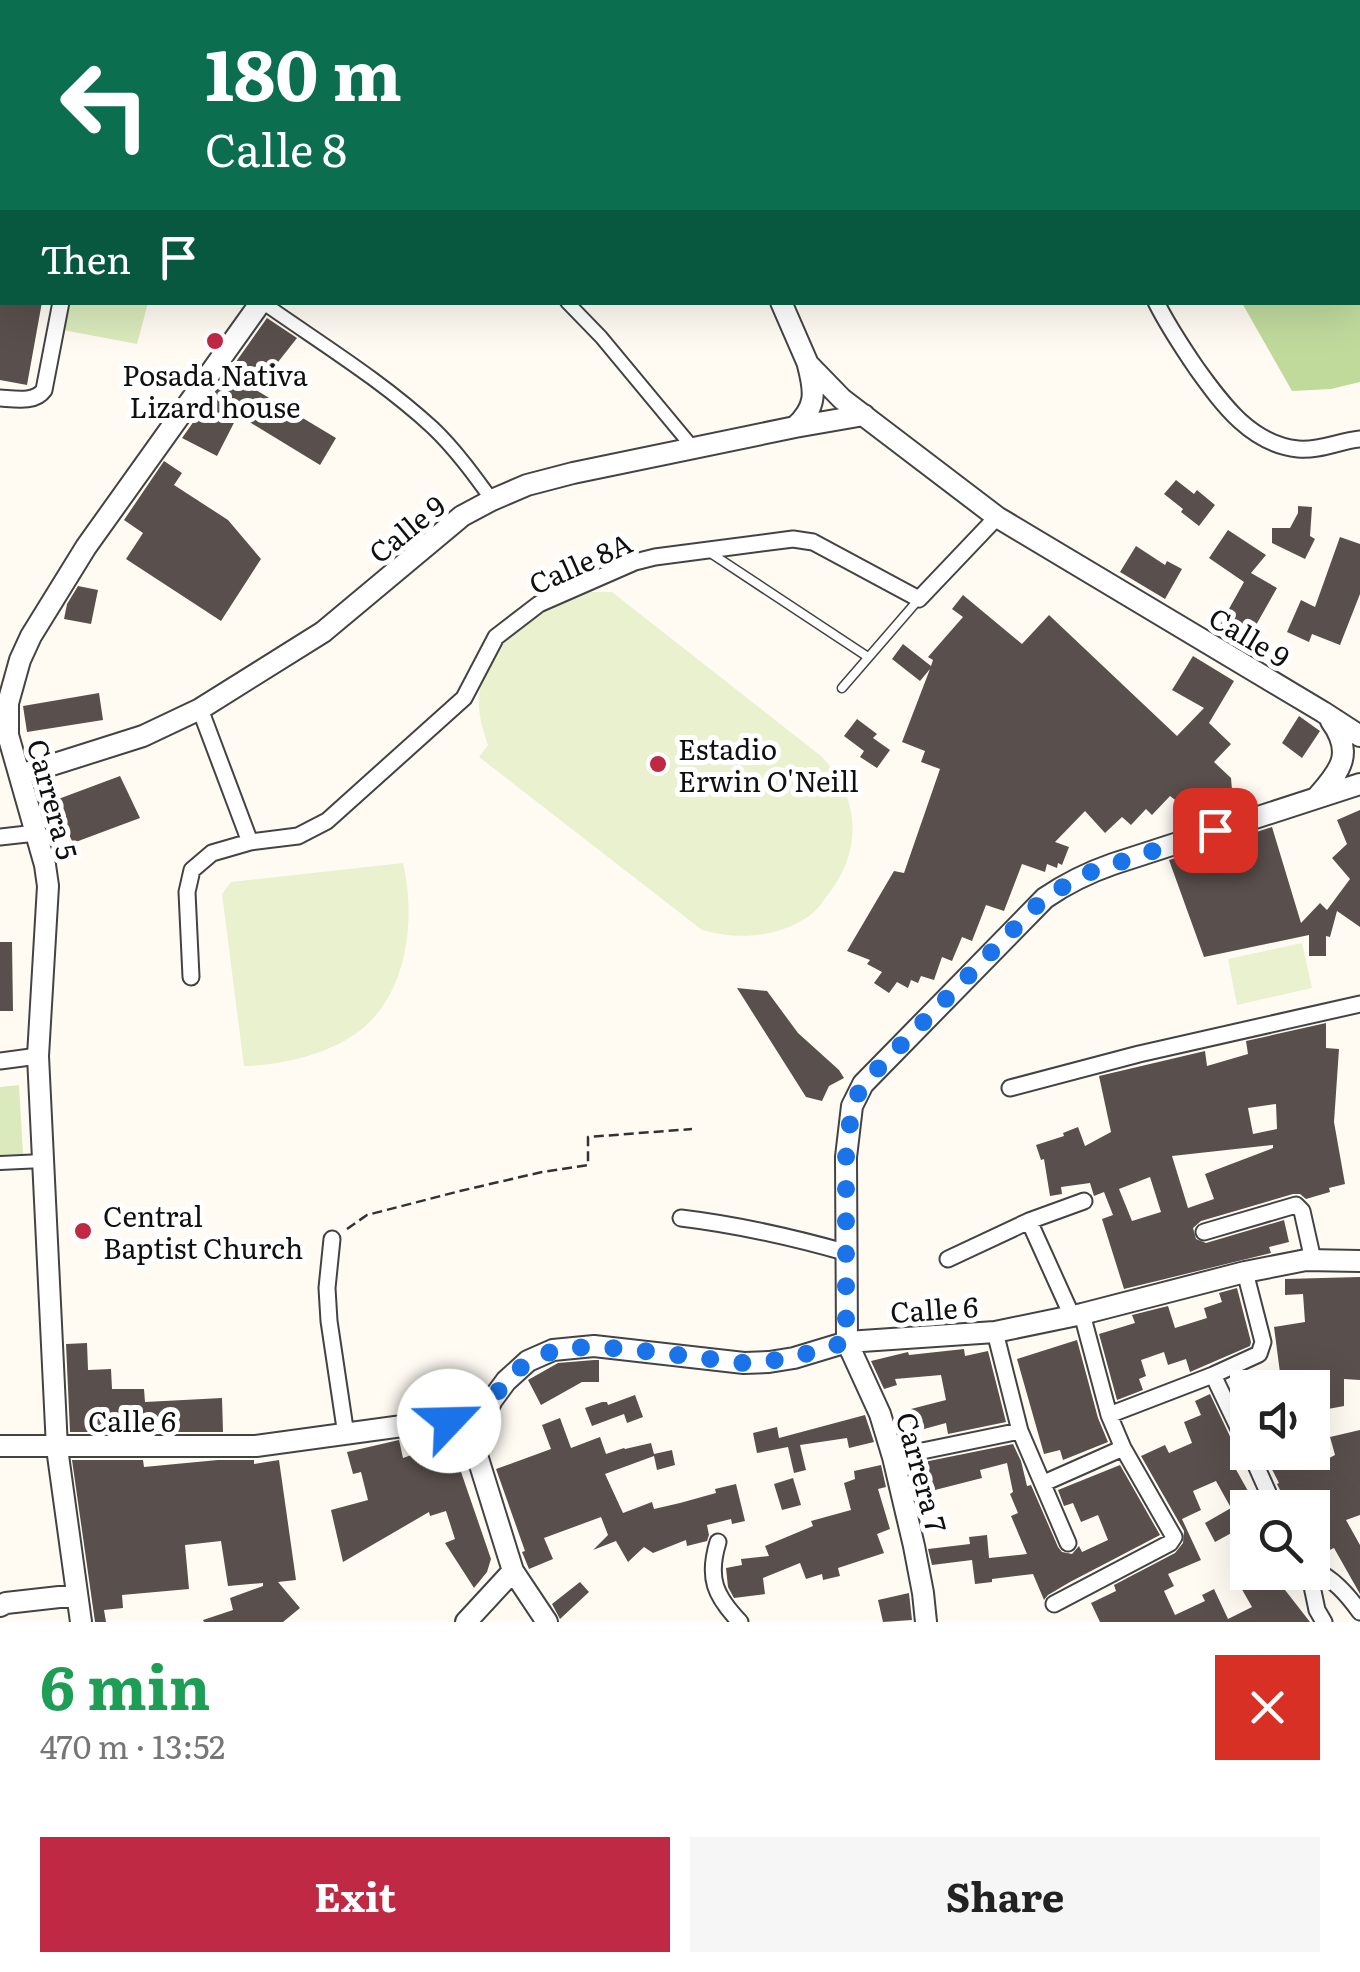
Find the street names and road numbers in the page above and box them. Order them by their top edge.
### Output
street label: Calle 9 [359,484,453,572]
street label: Calle 8A [522,520,639,603]
street label: Calle 9 [1202,595,1298,677]
street label: Carrera 5 [18,734,90,864]
street label: Calle 6 [889,1284,979,1332]
street label: Calle 6 [88,1399,176,1441]
street label: Carrera 7 [887,1407,959,1537]

